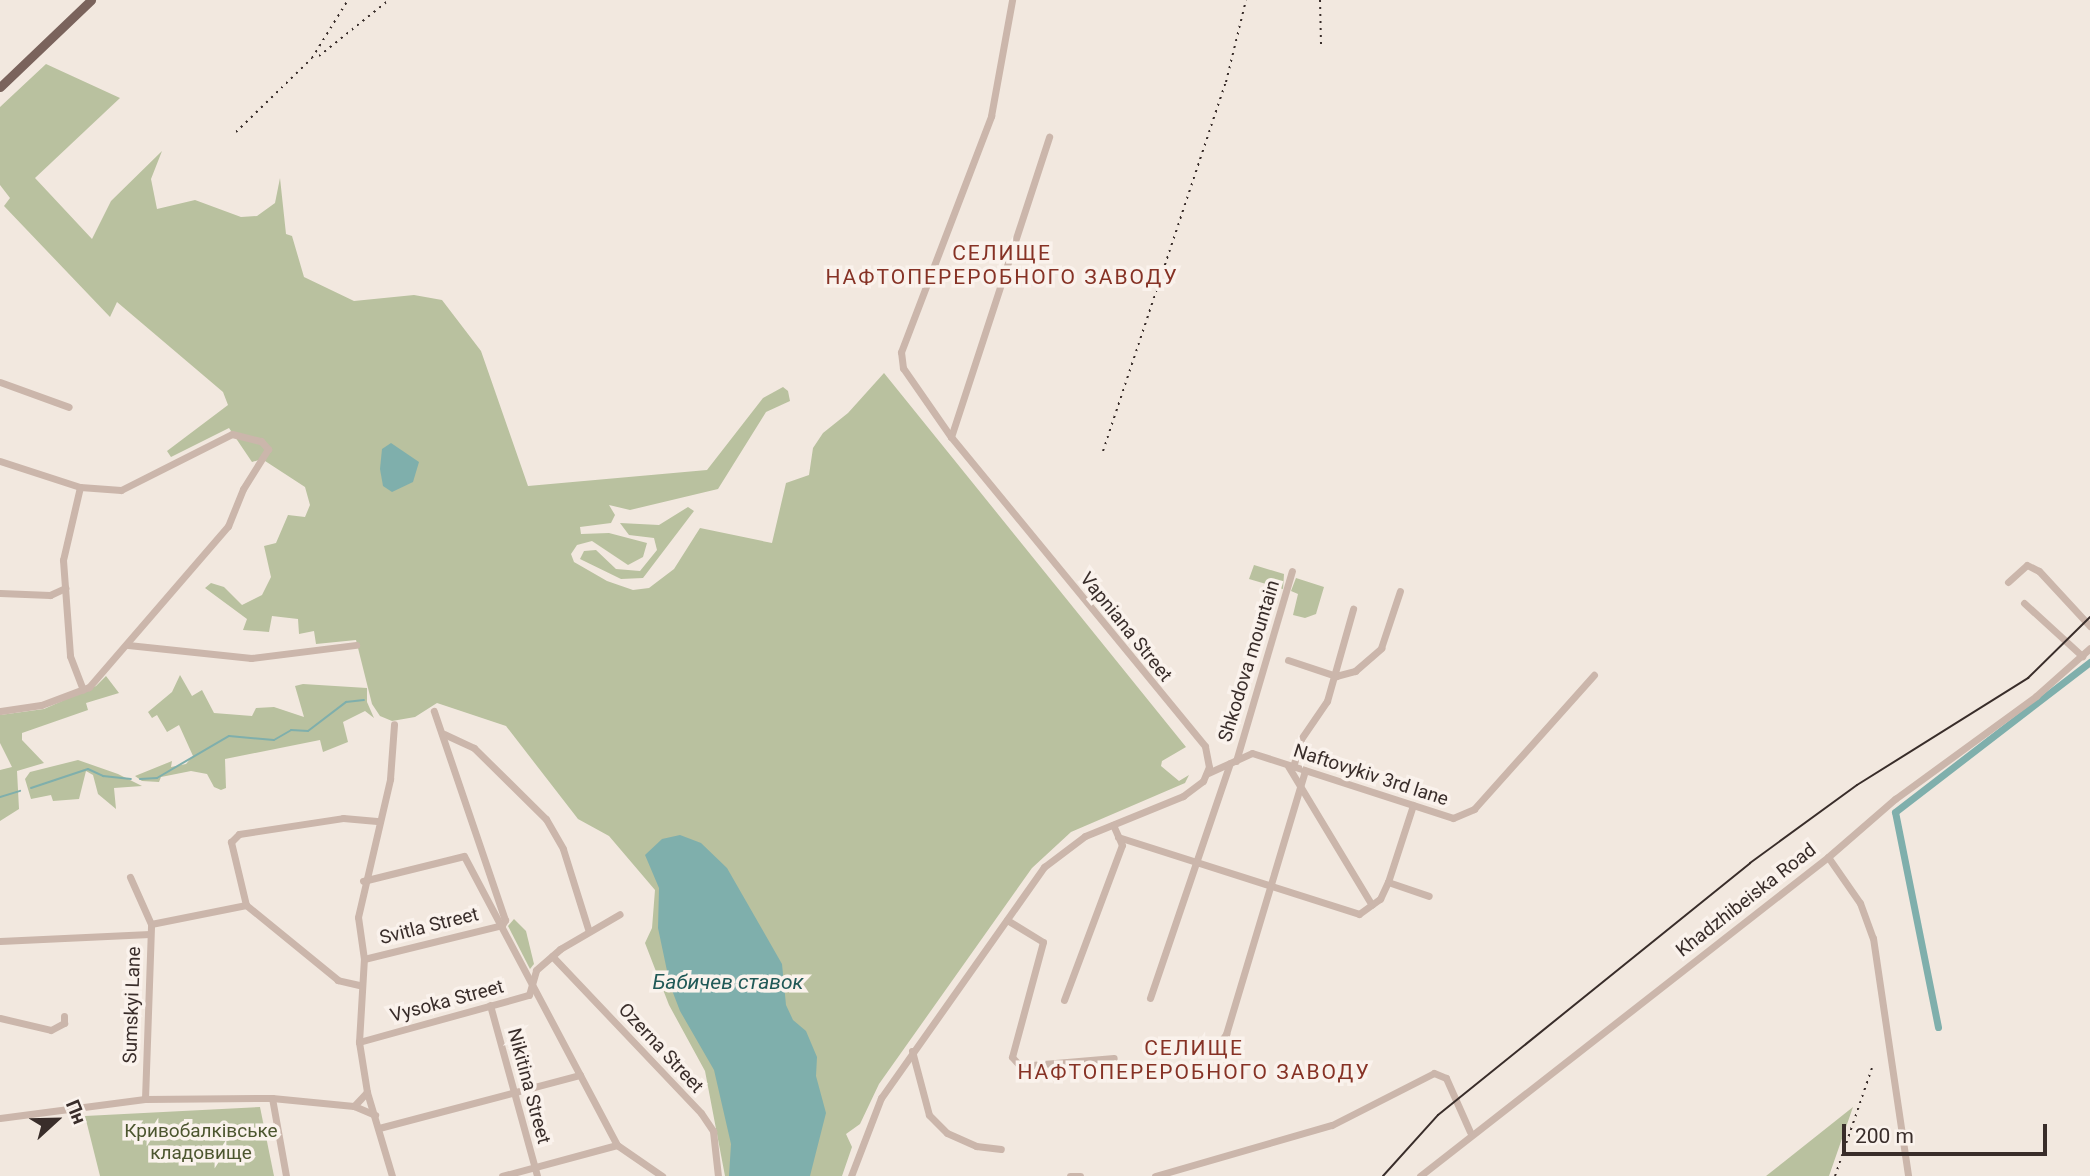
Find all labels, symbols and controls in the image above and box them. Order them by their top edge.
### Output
district label: СЕЛИЩЕ НАФТОПЕРЕРОБНОГО ЗАВОДУ [828,240,1176,290]
street label: Vapniana Street [1075,568,1177,686]
street label: Shkodova mountain [1214,577,1284,745]
street label: Naftovykiv 3rd lane [1291,739,1451,811]
street label: Khadzhibeiska Road [1671,838,1821,962]
street label: Svitla Street [377,903,481,949]
street label: Sumskyi Lane [119,946,145,1064]
water label: Бабичев ставок [652,969,804,995]
street label: Vysoka Street [388,975,506,1027]
street label: Ozerna Street [614,998,708,1098]
street label: Nikitina Street [503,1026,555,1146]
district label: СЕЛИЩЕ НАФТОПЕРЕРОБНОГО ЗАВОДУ [1020,1035,1368,1085]
north arrow [21,1085,91,1155]
text: Пн [61,1096,91,1127]
scale bar [1845,1110,2050,1154]
park label: Кривобалківське кладовище [124,1120,278,1164]
text: 200 m [1855,1124,1914,1148]

